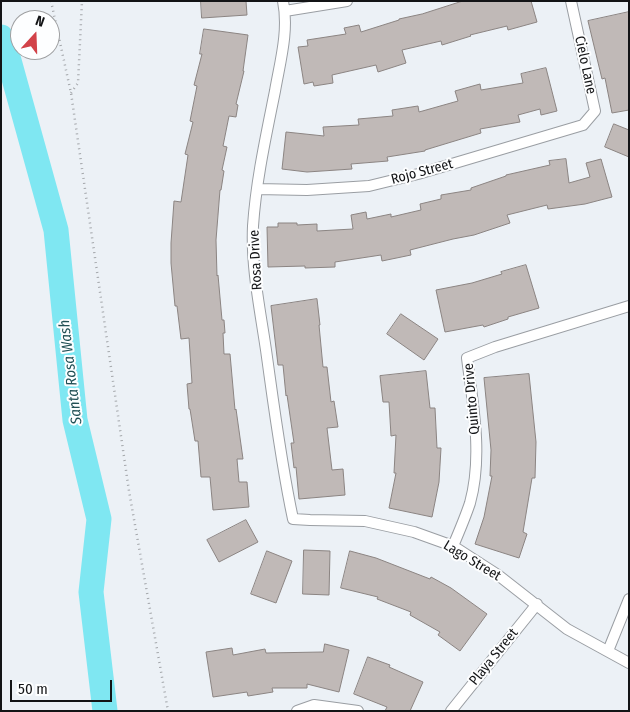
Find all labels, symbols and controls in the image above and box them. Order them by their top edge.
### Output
north arrow [10,10,60,60]
text: N [33,12,47,31]
street label: Cielo Lane [571,34,599,96]
street label: Rojo Street [389,156,455,188]
street label: Rosa Drive [246,229,266,291]
water label: Santa Rosa Wash [56,319,86,425]
street label: Quinto Drive [461,363,483,435]
street label: Lago Street [440,537,504,585]
street label: Playa Street [466,625,522,689]
scale bar [12,670,115,702]
text: 50 m [18,680,48,698]

